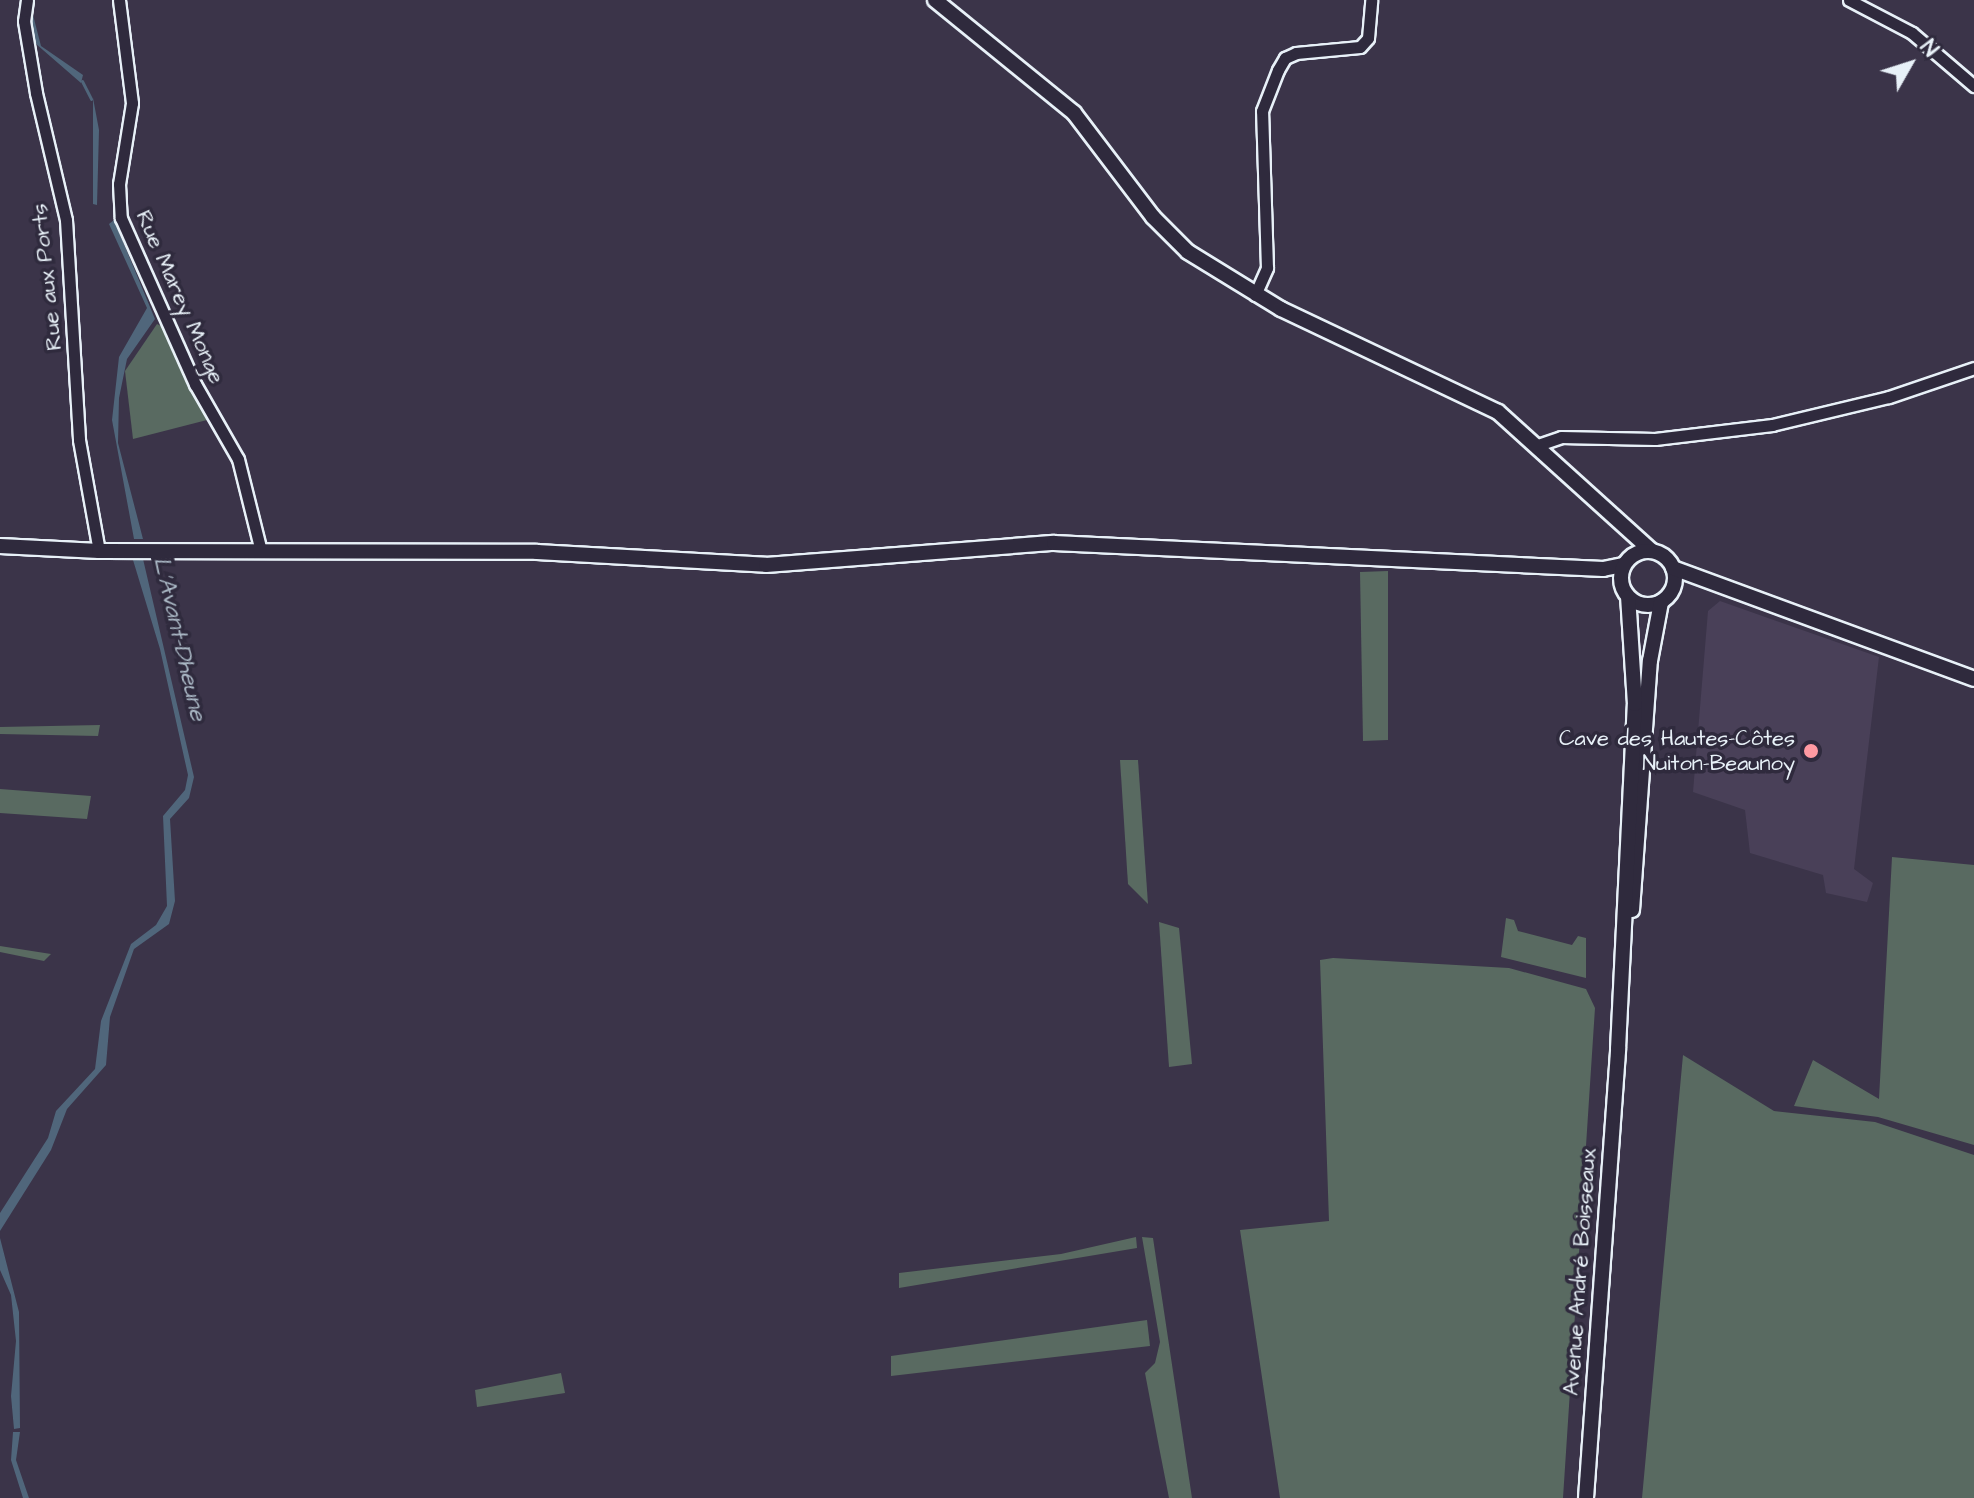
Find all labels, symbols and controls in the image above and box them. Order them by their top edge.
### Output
north arrow [1870,24,1950,104]
text: N [1913,33,1945,64]
street label: Rue aux Ports [26,202,68,352]
street label: Rue Marey Monge [130,206,230,388]
water label: L'Avant-Dheune [146,554,212,724]
place label: Cave des Hautes-Côtes Nuiton-Beaunoy [1559,725,1795,776]
marker: Cave des Hautes-Côtes Nuiton-Beaunoy [1802,742,1820,760]
street label: Avenue André Boisseaux [1558,1148,1602,1396]

